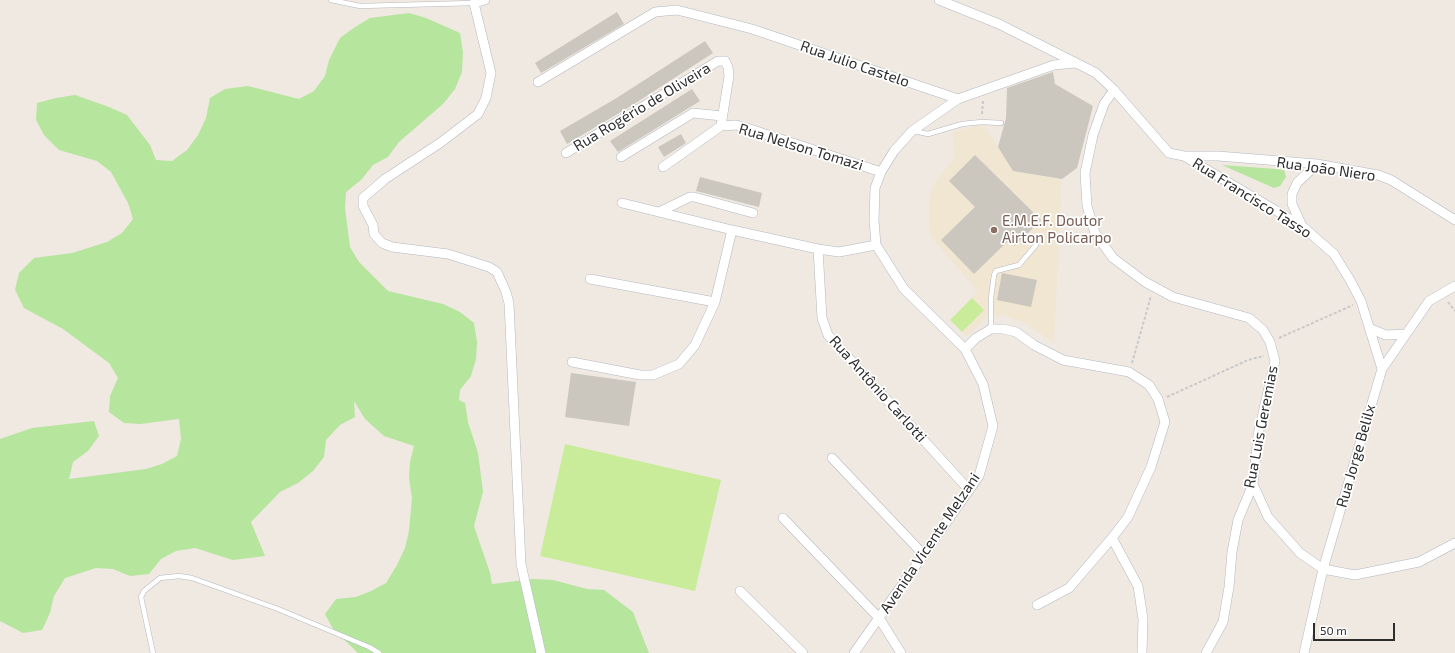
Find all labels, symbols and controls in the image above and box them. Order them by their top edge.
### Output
street label: Rua Julio Castelo [798,37,912,91]
street label: Rua Rogério de Oliveira [570,59,714,155]
street label: Rua Nelson Tomazi [737,120,865,174]
street label: Rua João Niero [1275,153,1377,185]
street label: Rua Francisco Tasso [1189,154,1315,242]
place label: E.M.E.F. Doutor Airton Policarpo [1002,212,1112,247]
marker: E.M.E.F. Doutor Airton Policarpo [989,225,999,235]
street label: Rua Antônio Carlotti [826,332,930,446]
street label: Rua Luis Geremias [1240,364,1282,490]
street label: Rua Jorge Belilx [1333,402,1379,510]
street label: Avenida Vicente Melzani [876,469,984,617]
scale bar [1315,615,1397,641]
text: 50 m [1320,623,1347,637]

